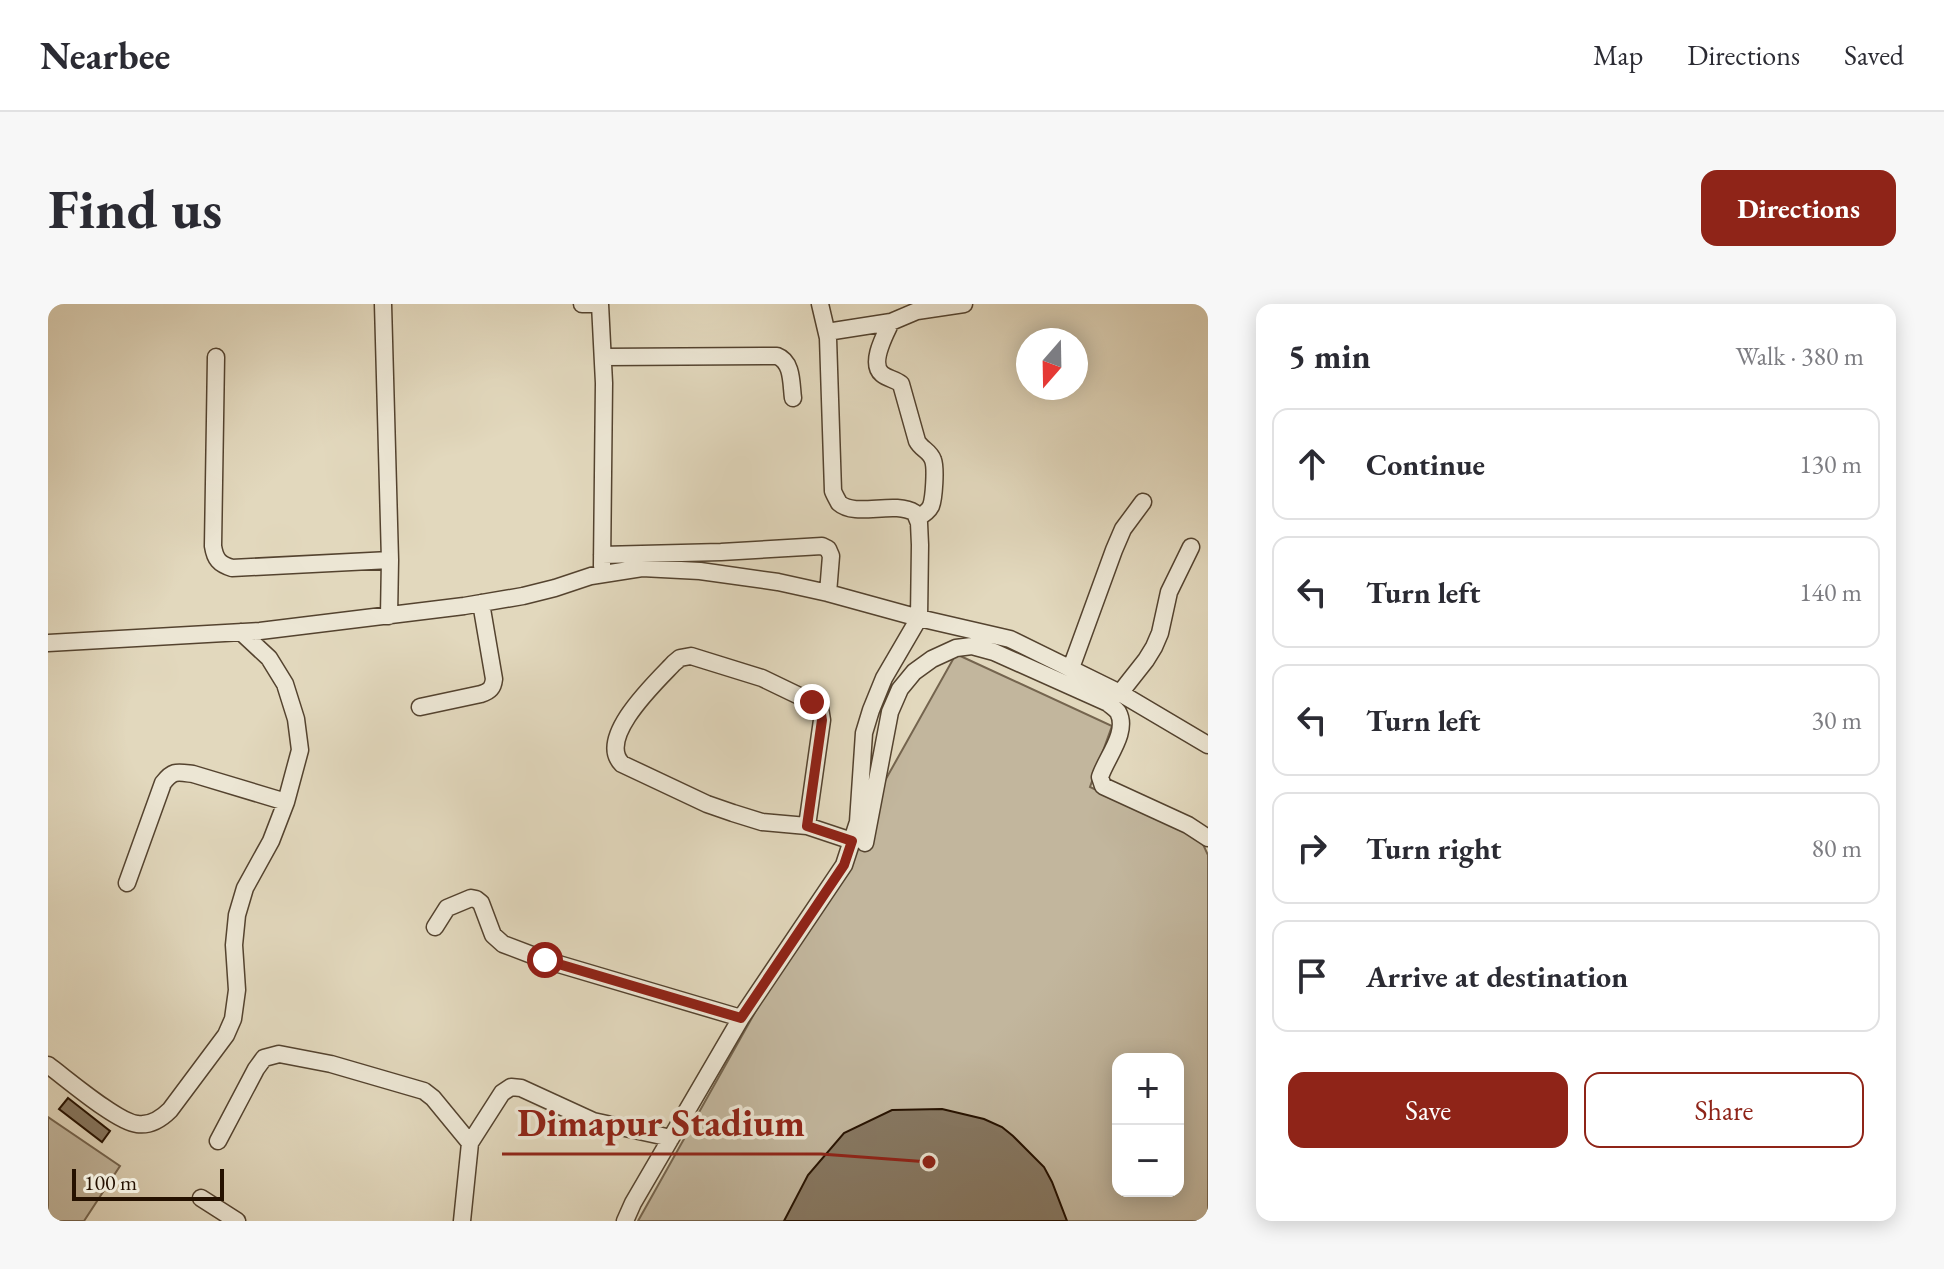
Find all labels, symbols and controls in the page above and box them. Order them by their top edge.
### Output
text: Nearbee [40,31,170,80]
text: Map [1593,37,1643,73]
text: Directions [1687,37,1800,73]
text: Saved [1844,37,1904,73]
button: Directions [1701,170,1896,246]
text: Find us [48,172,222,245]
north arrow [1016,328,1088,400]
text: 5 min [1288,334,1371,378]
text: Walk · 380 m [1736,339,1864,373]
icon: ahead [1290,442,1334,486]
text: Continue [1366,445,1485,484]
text: 130 m [1799,447,1862,481]
icon: left [1290,570,1334,614]
text: Turn left [1366,573,1480,612]
text: 140 m [1799,575,1862,609]
route end [794,684,830,720]
icon: left [1290,698,1334,742]
text: Turn left [1366,701,1480,740]
text: 30 m [1812,703,1862,737]
icon: right [1290,826,1334,870]
text: Turn right [1366,829,1502,868]
text: 80 m [1812,831,1862,865]
route start [527,942,563,978]
icon: arrive [1290,954,1334,998]
text: Arrive at destination [1366,957,1628,996]
map controls [1112,1053,1184,1197]
button: + [1112,1053,1184,1125]
button: Save [1288,1072,1568,1148]
button: Share [1584,1072,1864,1148]
callout: Dimapur Stadium [502,1092,821,1154]
text: Dimapur Stadium [517,1098,805,1147]
button: − [1112,1125,1184,1197]
scale bar [72,1165,224,1201]
text: 100 m [84,1168,137,1197]

